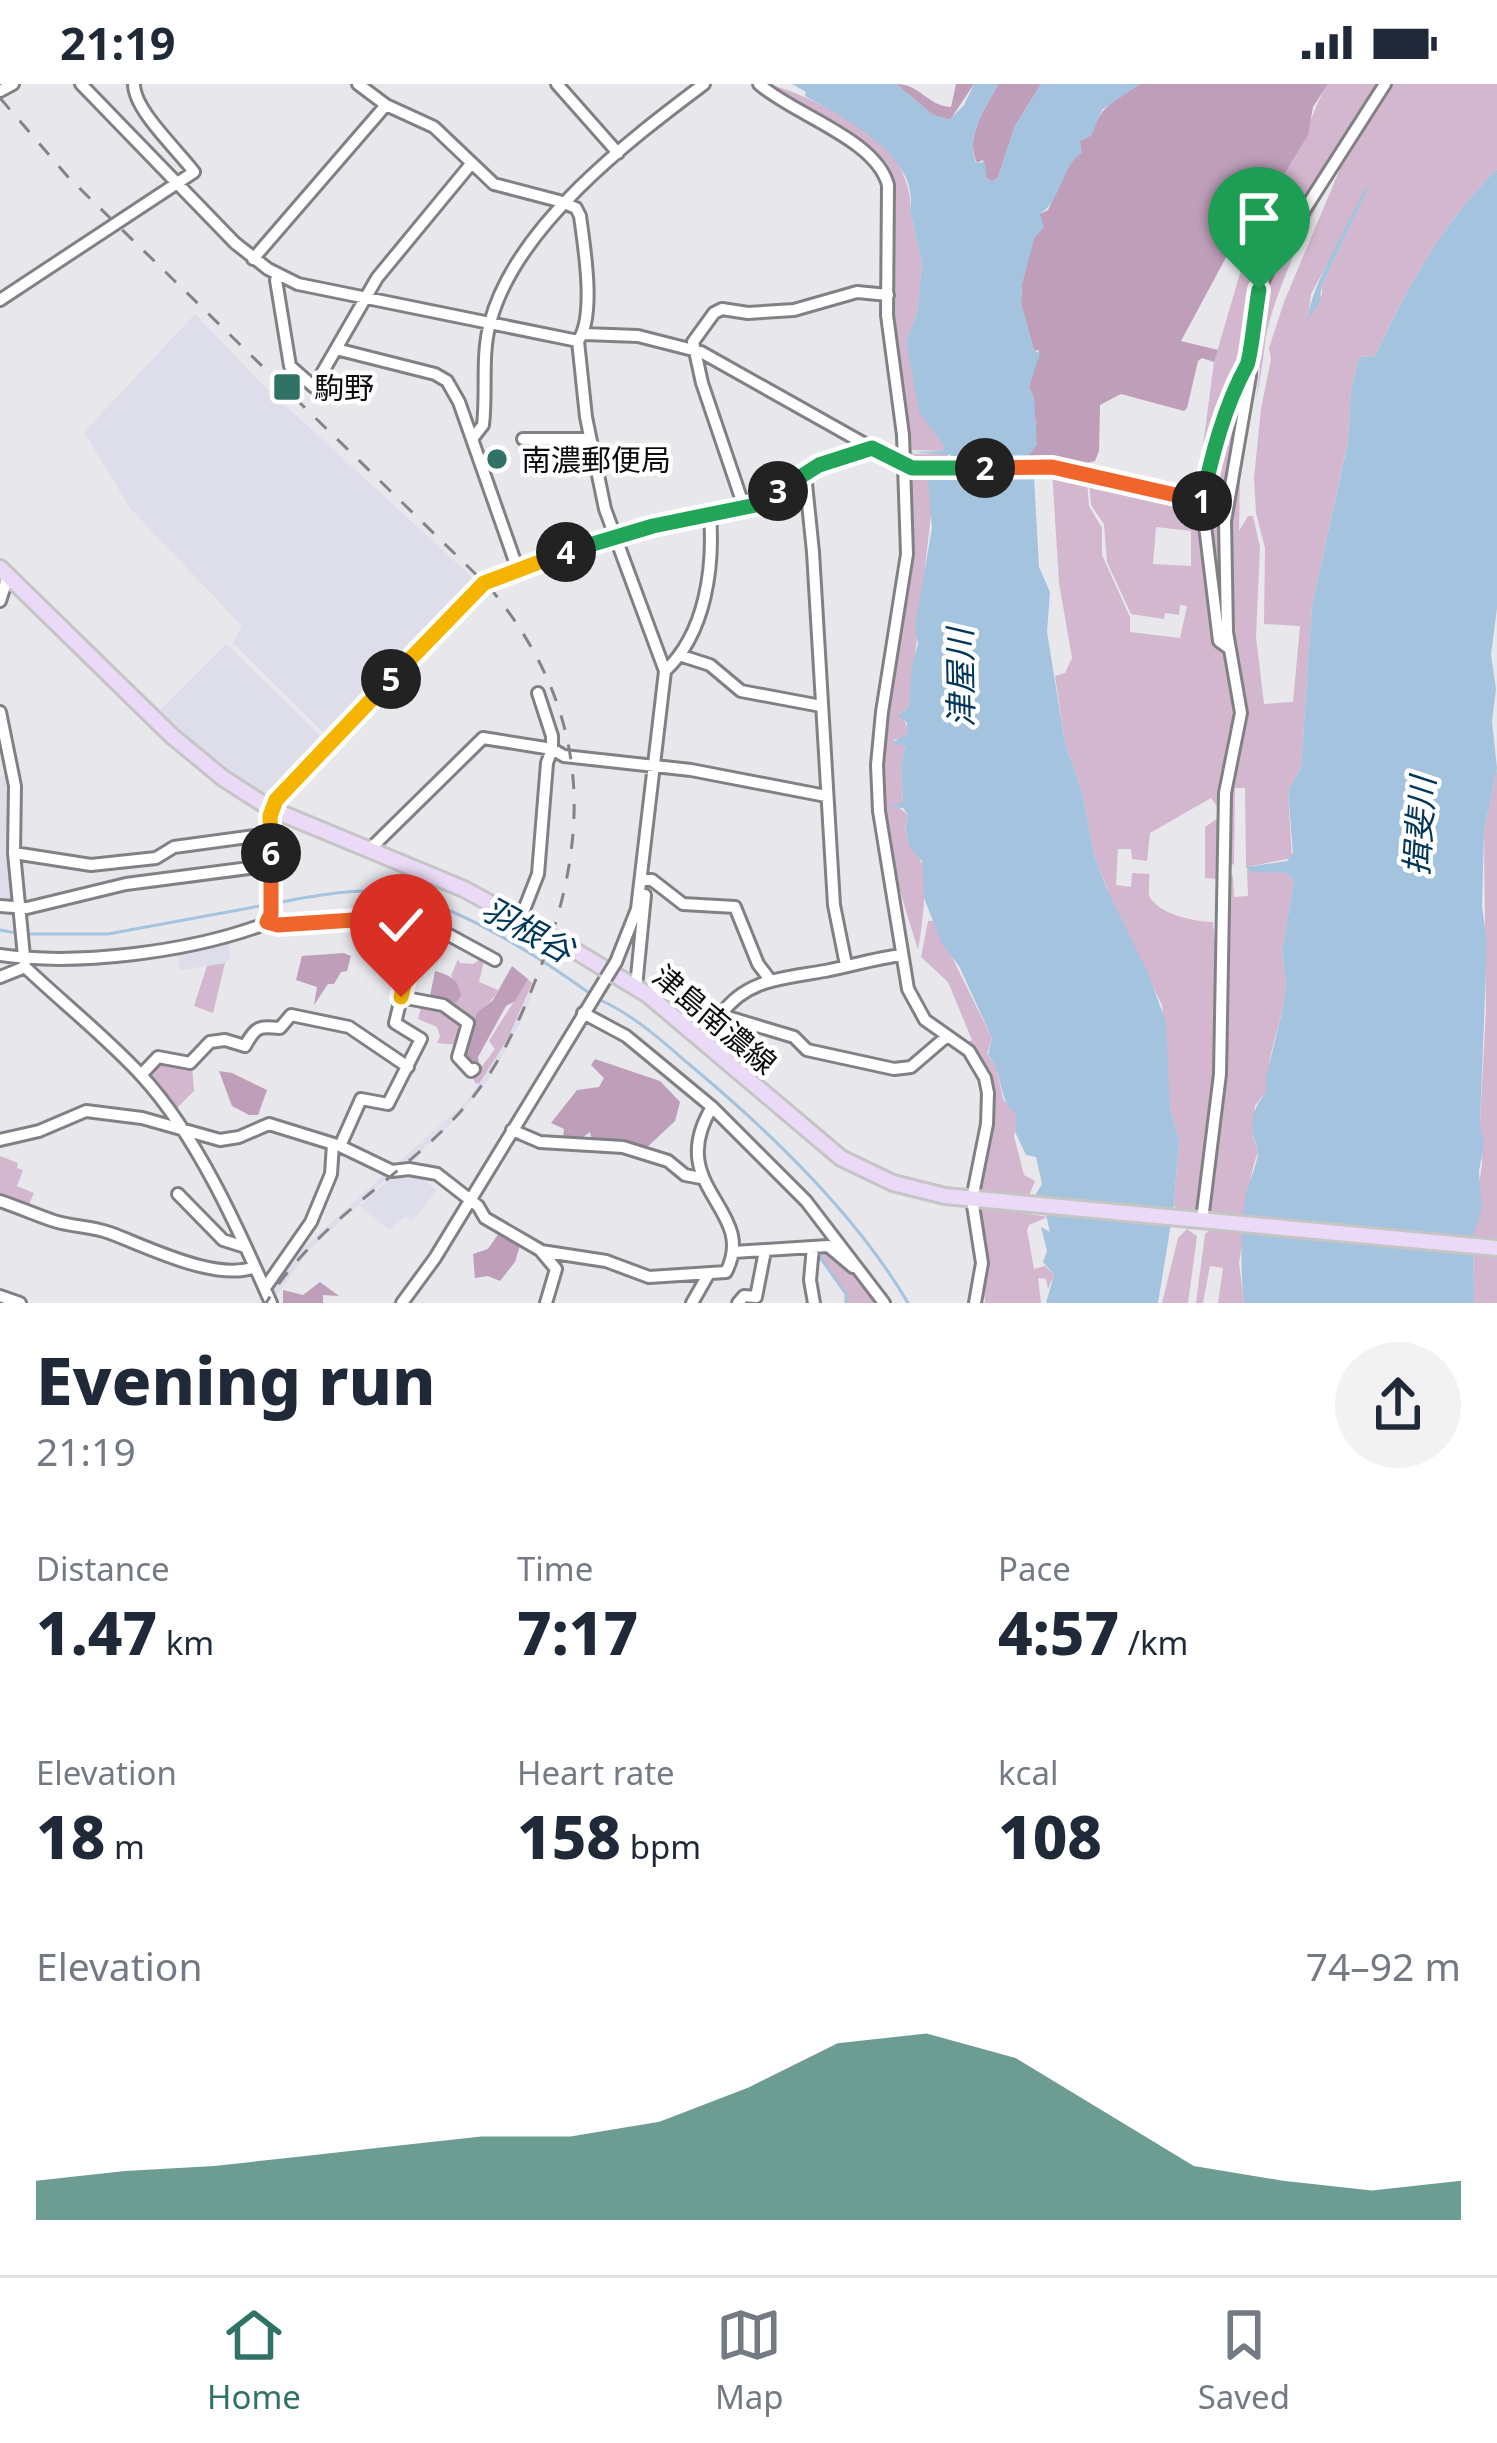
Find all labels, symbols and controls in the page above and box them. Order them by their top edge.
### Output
text: 21:19 [60,12,176,73]
pin [1208,167,1310,290]
icon: arrive [1226,185,1292,251]
place label: 駒野 [314,367,374,408]
marker: 駒野 [271,371,303,403]
pin: 2 [955,438,1015,498]
place label: 南濃郵便局 [521,439,671,480]
text: 2 [976,445,994,490]
marker: 南濃郵便局 [484,446,510,472]
pin: 3 [748,461,808,521]
text: 3 [769,468,787,513]
pin: 1 [1172,471,1232,531]
text: 1 [1193,478,1211,523]
pin: 4 [536,522,596,582]
text: 4 [557,529,575,574]
water label: 津屋川 [937,625,983,728]
pin: 5 [361,649,421,709]
text: 5 [382,656,400,701]
water label: 揖斐川 [1393,772,1445,877]
pin: 6 [241,823,301,883]
text: 6 [262,830,280,875]
pin [350,874,452,997]
water label: 羽根谷 [474,885,585,974]
icon: check [368,892,434,958]
street label: 津島南濃線 [644,955,786,1083]
text: Evening run [36,1334,435,1424]
button: share [1335,1342,1461,1468]
text: 21:19 [36,1424,136,1477]
text: Distance [36,1546,170,1591]
text: Time [517,1546,593,1591]
text: Pace [998,1546,1071,1591]
text: 1.47 [36,1591,157,1673]
text: 7:17 [517,1591,638,1673]
text: 4:57 [998,1591,1119,1673]
text: km [157,1620,214,1665]
text: /km [1119,1620,1188,1665]
text: Elevation [36,1750,177,1795]
text: Heart rate [517,1750,675,1795]
text: kcal [998,1750,1059,1795]
text: 18 [36,1795,105,1877]
text: 158 [517,1795,621,1877]
text: 108 [998,1795,1102,1877]
text: m [105,1824,145,1869]
text: bpm [621,1824,701,1869]
text: Elevation [36,1939,203,1992]
text: 74–92 m [1306,1939,1461,1992]
tab: Home [207,2302,301,2419]
tab: Map [715,2302,784,2419]
tab: Saved [1198,2302,1290,2419]

